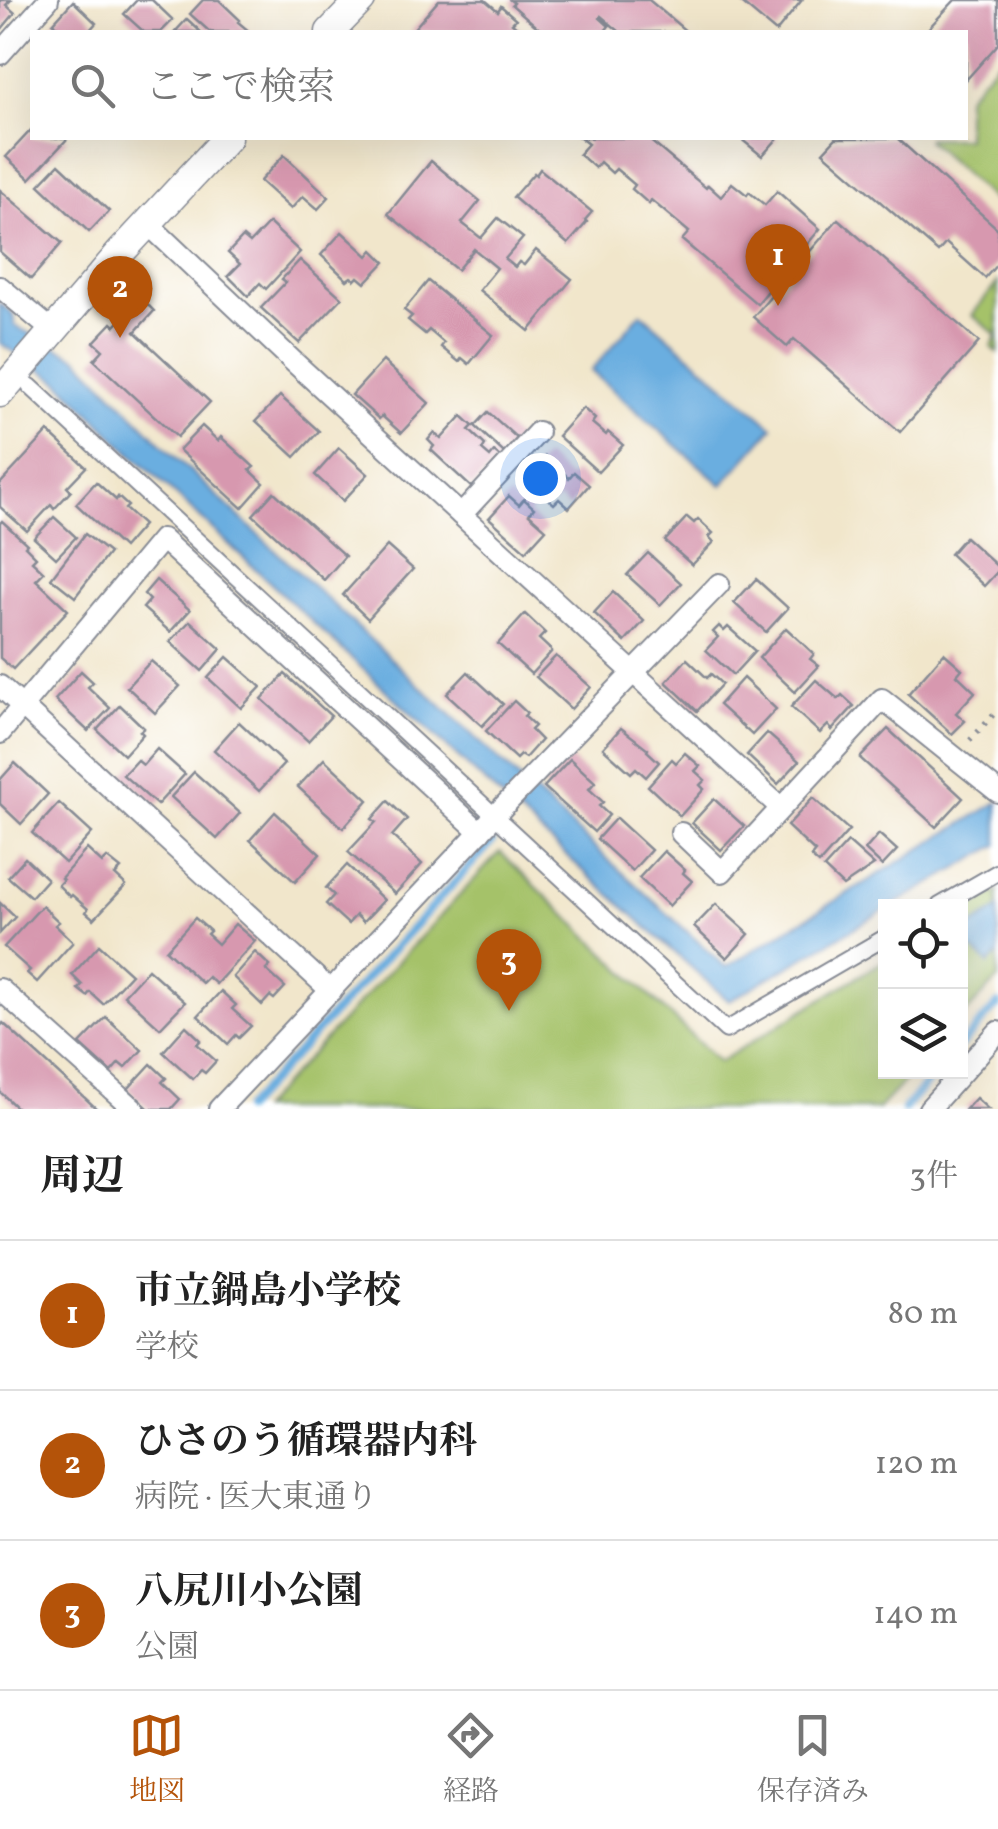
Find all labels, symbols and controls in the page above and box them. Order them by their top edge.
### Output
search box [30,30,968,140]
icon: search [65,58,120,113]
text: ここで検索 [145,63,335,116]
pin: 1 [746,224,810,306]
pin: 2 [88,255,152,338]
your location [515,453,566,504]
map controls [878,899,968,1079]
button: locate [878,899,968,989]
pin: 3 [476,928,542,1011]
button: layers [878,989,968,1079]
text: 周辺 [40,1149,124,1208]
text: 3件 [910,1156,958,1200]
text: 市立鍋島小学校 [135,1267,401,1320]
text: 1 [66,1293,79,1337]
text: 80 m [888,1293,958,1337]
text: 学校 [135,1327,199,1371]
text: ひさのう循環器内科 [135,1417,477,1470]
text: 2 [64,1443,81,1487]
text: 120 m [875,1443,958,1487]
text: 病院 · 医大東通り [135,1477,378,1521]
text: 八尻川小公園 [135,1567,363,1620]
text: 3 [64,1593,81,1637]
text: 140 m [873,1593,958,1637]
text: 公園 [135,1627,199,1671]
tab: 地図 [129,1708,185,1812]
tab: 経路 [443,1708,499,1812]
tab: 保存済み [757,1708,869,1812]

